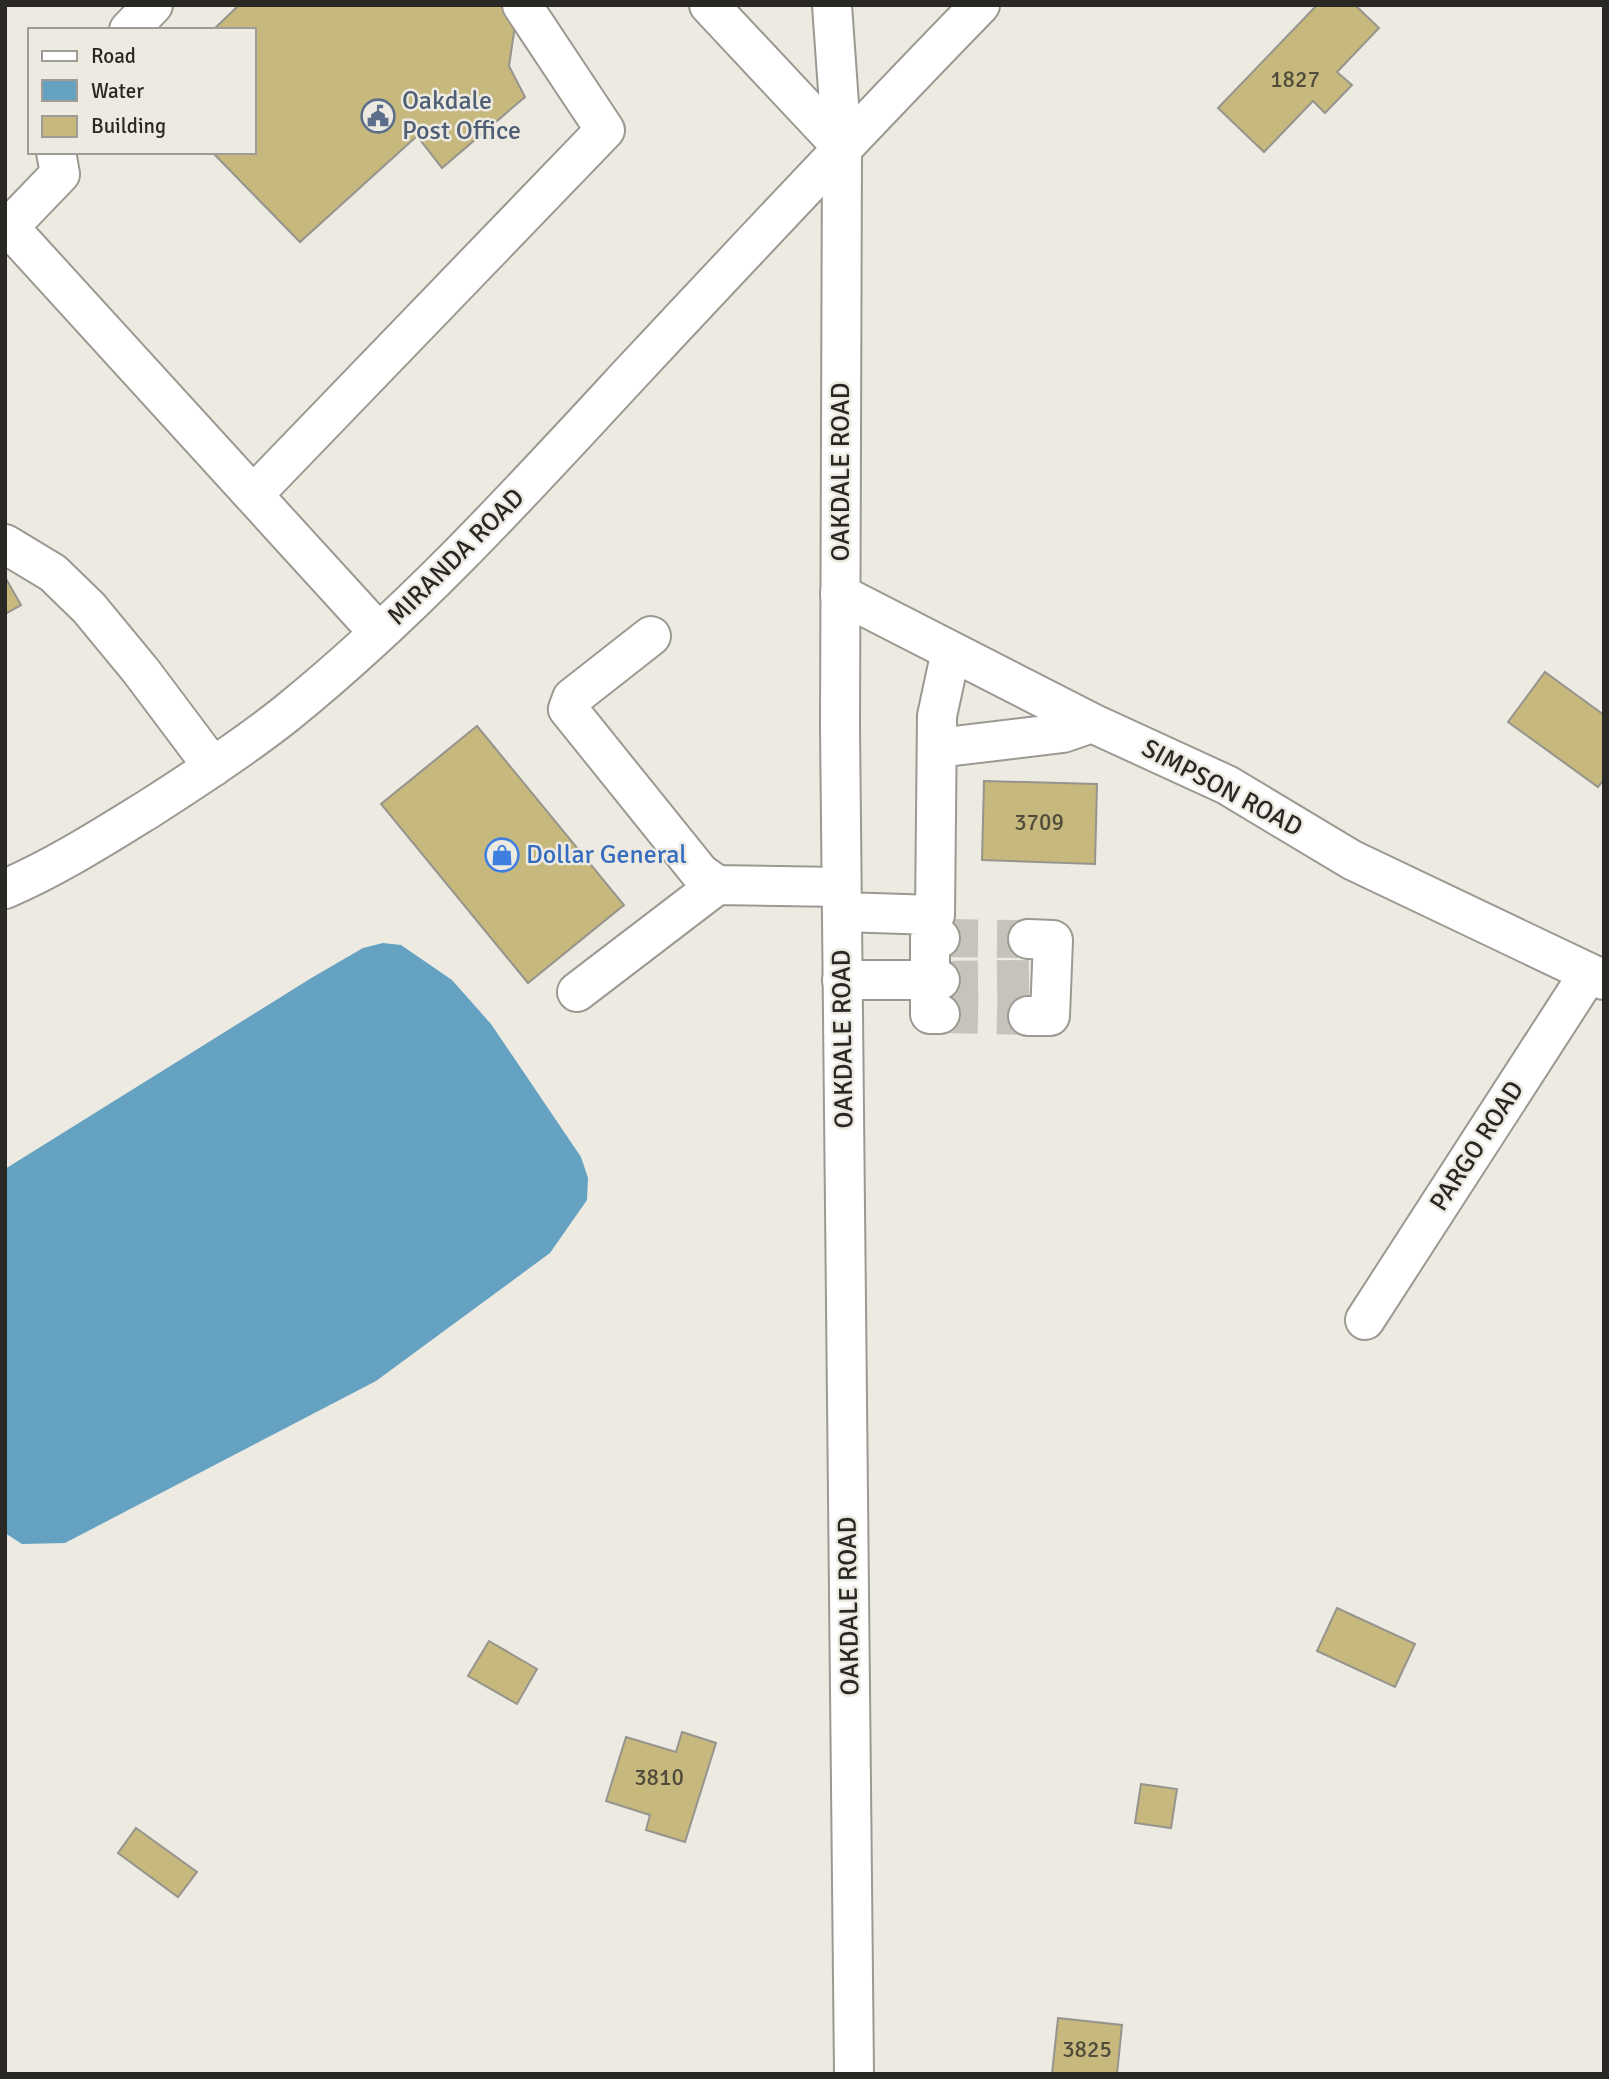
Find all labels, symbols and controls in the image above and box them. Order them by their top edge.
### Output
legend [28,28,256,154]
text: Road [91,43,136,69]
house number: 1827 [1270,65,1320,94]
text: Water [91,78,144,104]
place label: Oakdale Post Office [402,85,521,147]
public building icon: Oakdale Post Office [359,97,397,135]
text: Building [91,113,166,139]
street label: OAKDALE ROAD [825,382,857,562]
street label: MIRANDA ROAD [381,482,531,632]
street label: SIMPSON ROAD [1136,732,1308,844]
house number: 3709 [1014,808,1064,837]
shop icon: Dollar General [483,836,521,874]
place label: Dollar General [526,839,687,871]
street label: OAKDALE ROAD [825,949,861,1129]
street label: PARGO ROAD [1423,1075,1531,1217]
street label: OAKDALE ROAD [831,1516,867,1696]
house number: 3810 [634,1763,684,1792]
house number: 3825 [1062,2035,1112,2064]

